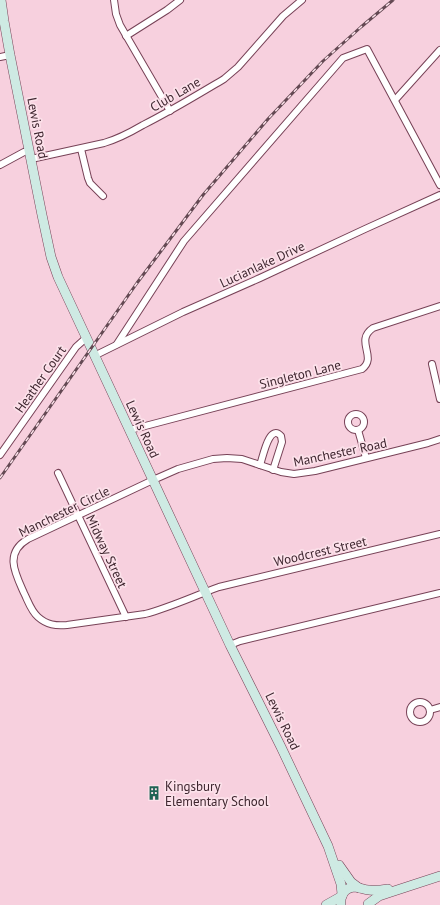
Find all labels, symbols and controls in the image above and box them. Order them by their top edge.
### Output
street label: Club Lane [147,73,203,116]
street label: Lewis Road [23,96,52,160]
street label: Lucianlake Drive [217,237,307,292]
street label: Heather Court [11,342,70,416]
street label: Singleton Lane [258,356,343,393]
street label: Lewis Road [122,398,163,461]
street label: Manchester Road [292,434,388,471]
street label: Manchester Circle [16,482,113,541]
street label: Midway Street [82,512,131,591]
street label: Woodcrest Street [272,532,369,570]
street label: Lewis Road [261,690,304,753]
place label: Kingsbury Elementary School [165,778,269,810]
building icon: Kingsbury Elementary School [146,785,162,801]

